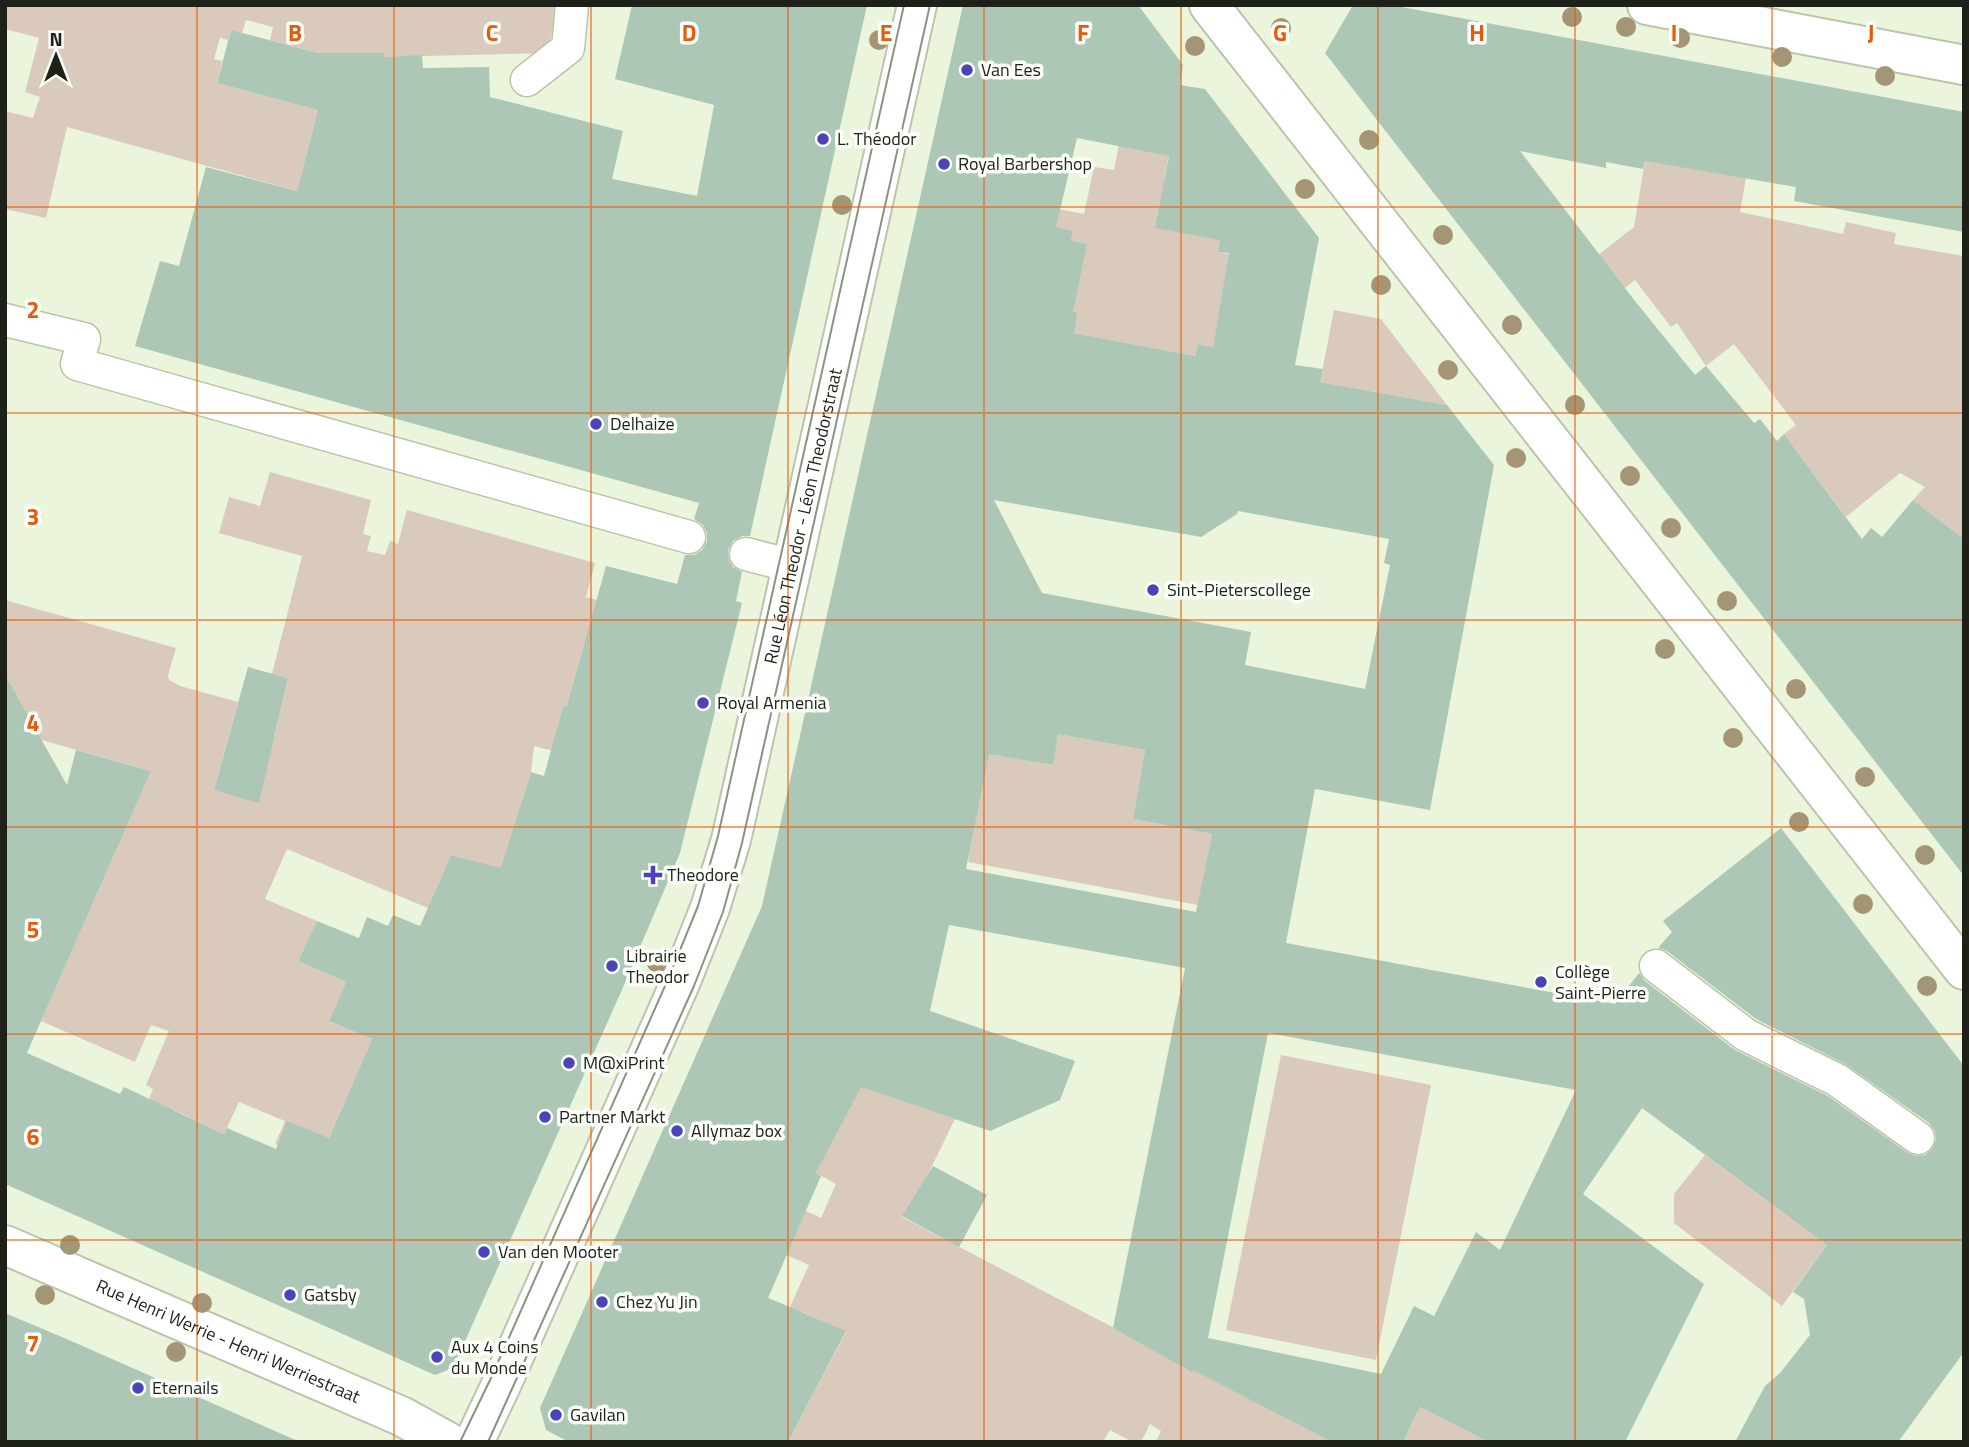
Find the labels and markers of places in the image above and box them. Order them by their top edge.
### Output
place label: Van Ees [981,56,1041,83]
marker: Van Ees [959,62,975,78]
place label: L. Théodor [837,125,916,152]
marker: L. Théodor [815,131,831,147]
place label: Royal Barbershop [958,150,1092,177]
marker: Royal Barbershop [936,156,952,172]
place label: Delhaize [610,410,675,437]
marker: Delhaize [588,416,604,432]
place label: Sint-Pieterscollege [1167,576,1311,603]
marker: Sint-Pieterscollege [1145,582,1161,598]
place label: Royal Armenia [717,689,827,716]
marker: Royal Armenia [695,695,711,711]
place label: Theodore [667,861,739,888]
marker: Theodore [645,867,661,883]
place label: Librairie Theodor [626,942,689,990]
marker: Librairie Theodor [604,958,620,974]
place label: Collège Saint-Pierre [1555,958,1646,1006]
marker: Collège Saint-Pierre [1533,974,1549,990]
place label: M@xiPrint [583,1049,665,1076]
marker: M@xiPrint [561,1055,577,1071]
place label: Partner Markt [559,1103,666,1130]
marker: Partner Markt [537,1109,553,1125]
place label: Allymaz box [691,1117,782,1144]
marker: Allymaz box [669,1123,685,1139]
place label: Van den Mooter [498,1238,618,1265]
marker: Van den Mooter [476,1244,492,1260]
place label: Gatsby [304,1281,357,1308]
marker: Gatsby [282,1287,298,1303]
place label: Chez Yu Jin [616,1288,698,1315]
marker: Chez Yu Jin [594,1294,610,1310]
place label: Aux 4 Coins du Monde [451,1333,539,1381]
marker: Aux 4 Coins du Monde [429,1349,445,1365]
place label: Eternails [152,1374,219,1401]
marker: Eternails [130,1380,146,1396]
place label: Gavilan [570,1401,625,1428]
marker: Gavilan [548,1407,564,1423]

